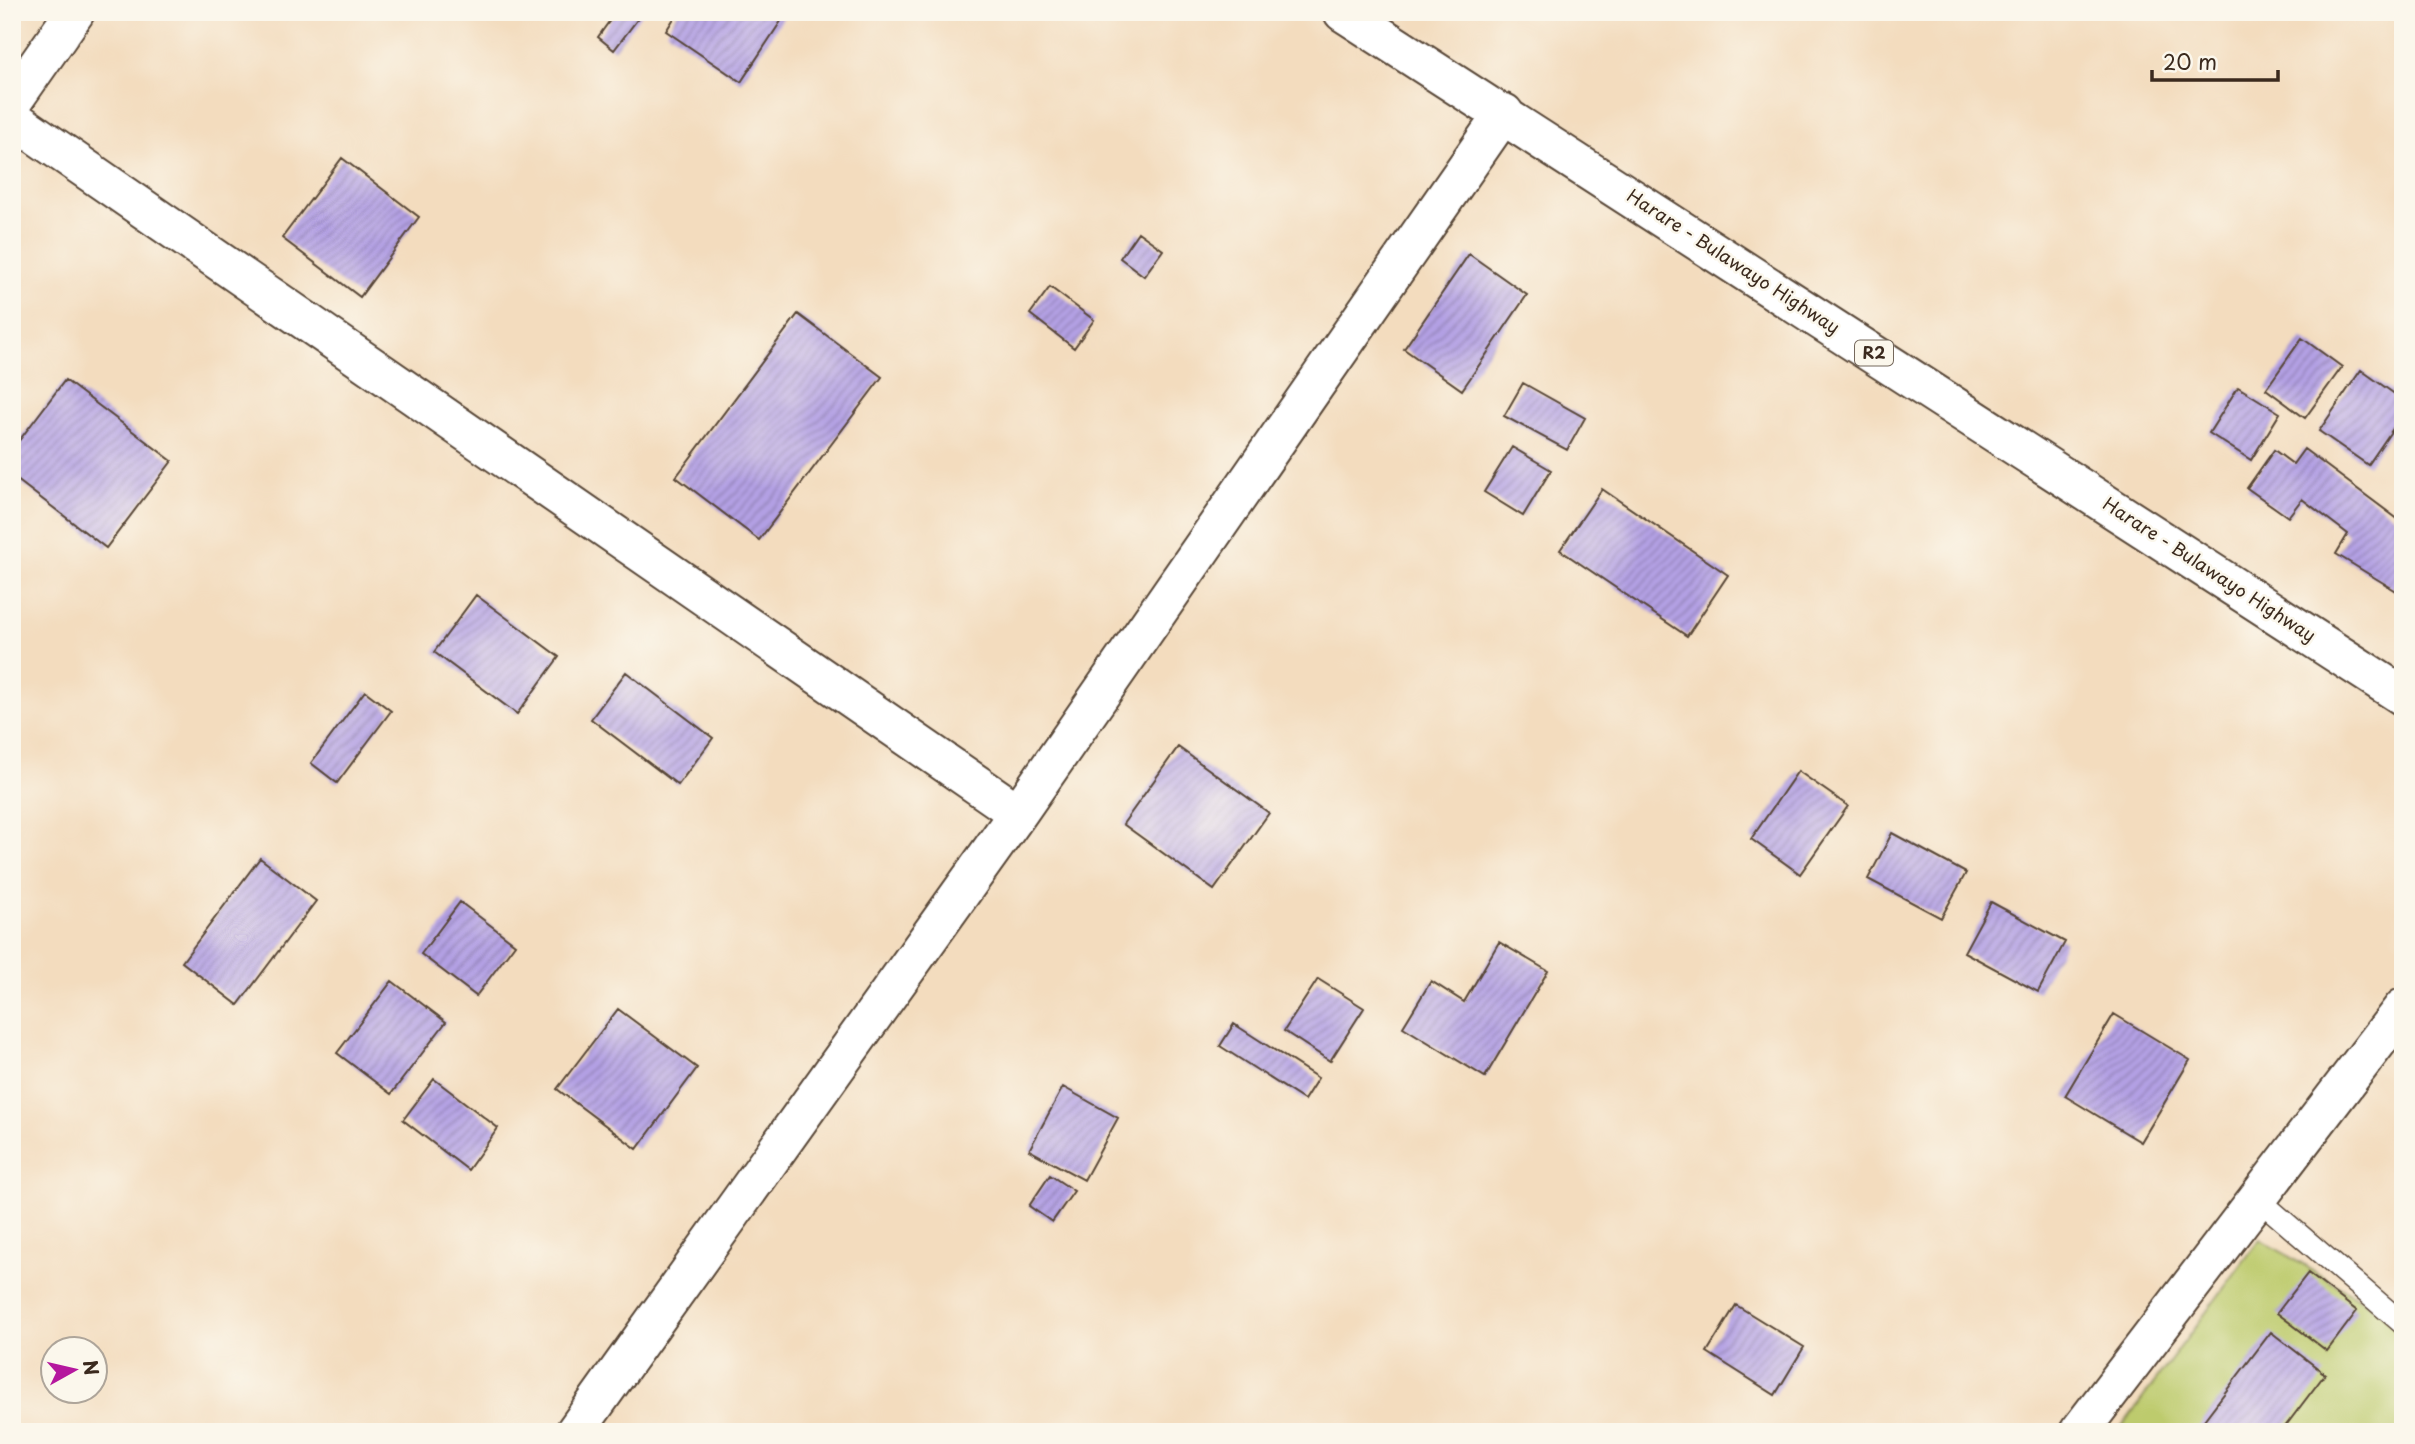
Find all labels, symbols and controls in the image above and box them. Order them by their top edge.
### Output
scale bar [2152,38,2278,82]
text: 20 m [2163,45,2217,77]
street label: Harare - Bulawayo Highway [1622,182,1846,340]
road number: R2 [1855,340,1893,366]
street label: Harare - Bulawayo Highway [2098,490,2322,648]
north arrow [38,1336,108,1406]
text: N [77,1358,107,1377]

